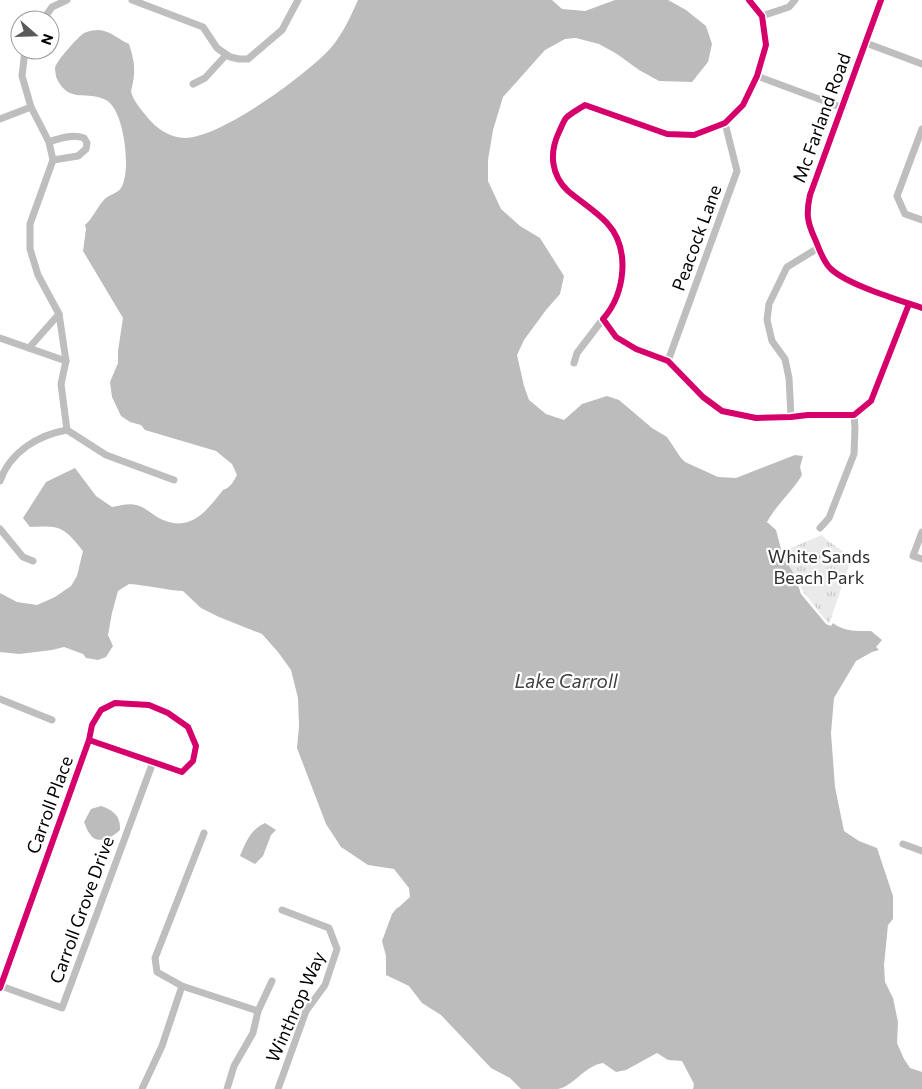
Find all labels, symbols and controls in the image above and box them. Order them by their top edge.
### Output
north arrow [10,10,60,60]
text: N [38,32,57,47]
street label: Mc Farland Road [787,50,855,185]
street label: Peacock Lane [667,182,725,294]
park label: White Sands Beach Park [768,545,870,588]
water label: Lake Carroll [514,669,619,692]
street label: Carroll Place [21,753,77,857]
street label: Carroll Grove Drive [44,833,118,986]
street label: Winthrop Way [261,948,329,1065]

